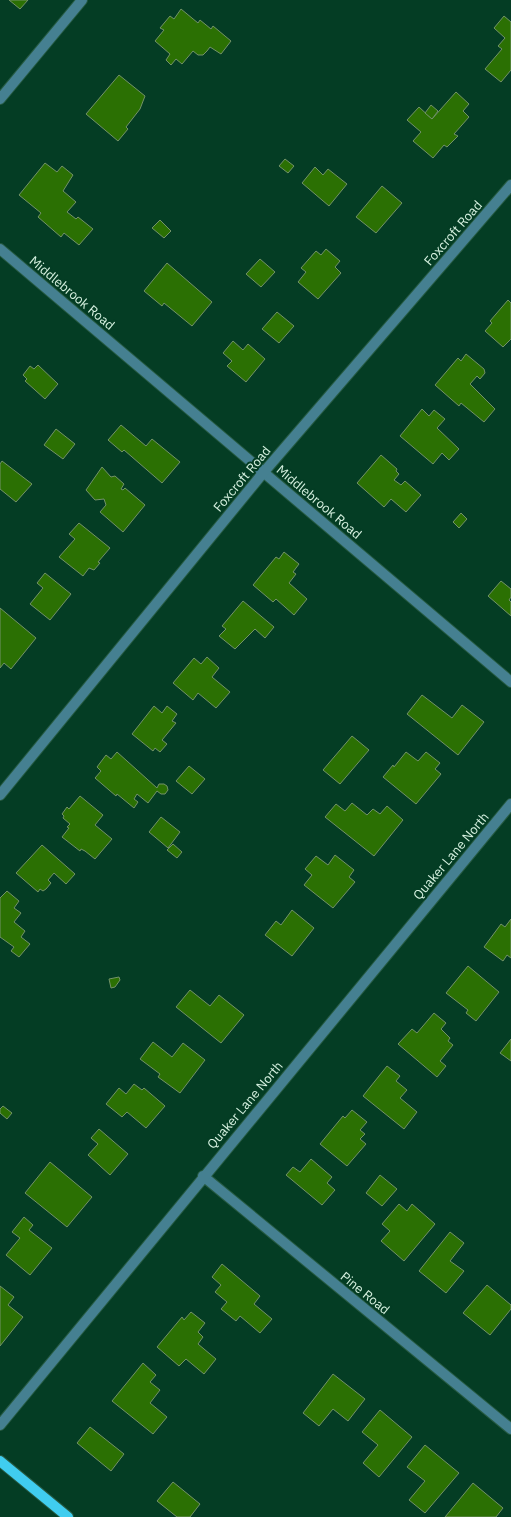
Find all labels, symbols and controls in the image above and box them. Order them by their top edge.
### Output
street label: Foxcroft Road [420,197,486,269]
street label: Middlebrook Road [26,252,118,334]
street label: Foxcroft Road [210,443,274,515]
street label: Middlebrook Road [273,461,365,543]
street label: Quaker Lane North [409,809,493,903]
street label: Quaker Lane North [203,1058,287,1152]
street label: Pine Road [337,1268,393,1318]

